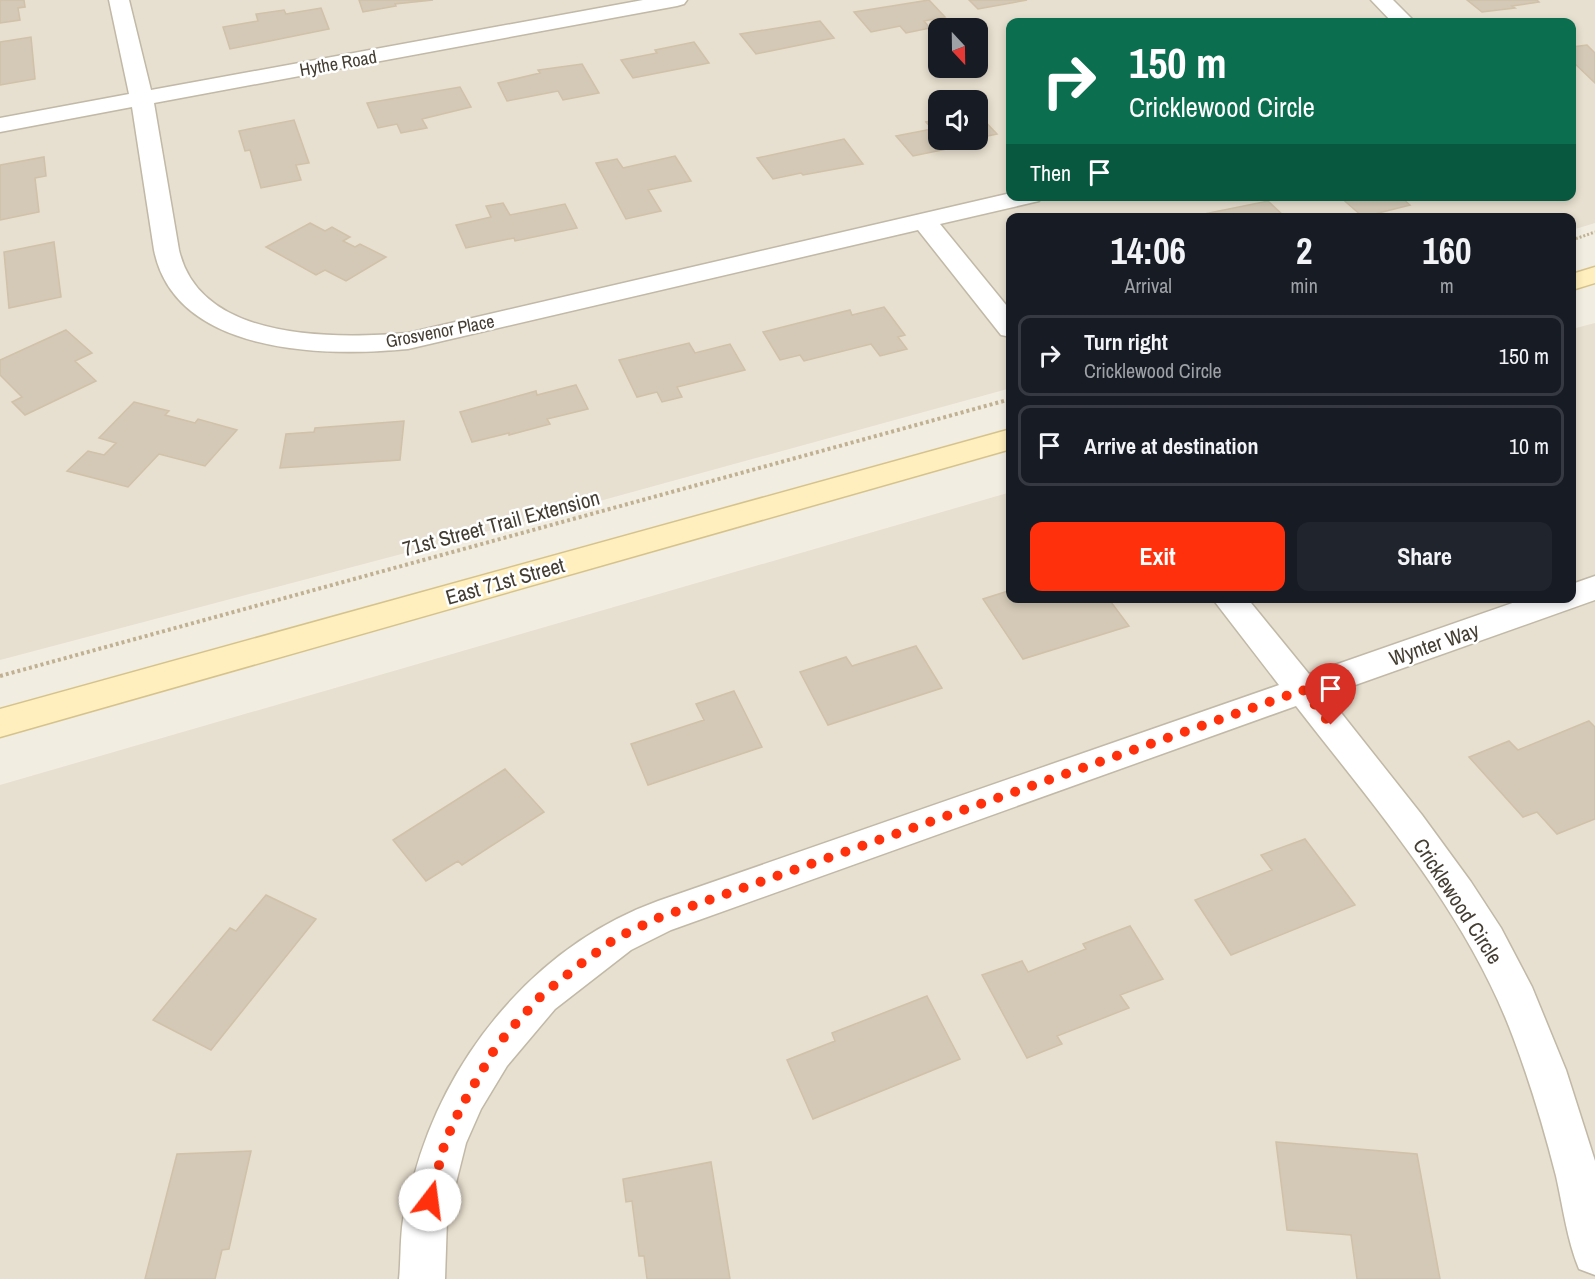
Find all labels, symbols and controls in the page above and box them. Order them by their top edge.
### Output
north arrow [928,18,988,78]
map controls [928,18,988,150]
text: 150 m [1129,35,1227,91]
icon: right [1030,42,1108,120]
street label: Hythe Road [297,44,379,82]
text: Cricklewood Circle [1129,89,1315,125]
button: sound [928,90,988,150]
icon: arrive [1083,156,1116,189]
text: Then [1030,158,1071,188]
text: 14:06 [1110,227,1186,275]
text: 2 [1296,227,1312,275]
text: 160 [1422,227,1472,275]
text: Arrival [1125,272,1172,299]
text: min [1290,272,1318,299]
text: m [1440,272,1454,299]
street label: Grosvenor Place [384,308,496,354]
text: Turn right [1084,327,1168,357]
icon: right [1033,339,1066,372]
text: 150 m [1499,341,1549,371]
text: Cricklewood Circle [1084,357,1222,384]
icon: arrive [1033,429,1066,462]
text: Arrive at destination [1084,431,1258,461]
text: 10 m [1509,431,1549,461]
street label: 71st Street Trail Extension [399,483,603,563]
button: Exit [1030,522,1285,591]
button: Share [1297,522,1552,591]
street label: East 71st Street [442,550,568,612]
street label: Wynter Way [1385,615,1483,673]
pin [1305,663,1356,725]
icon: arrive [1314,672,1347,705]
street label: Cricklewood Circle [1406,833,1510,969]
position arrow [398,1168,462,1232]

